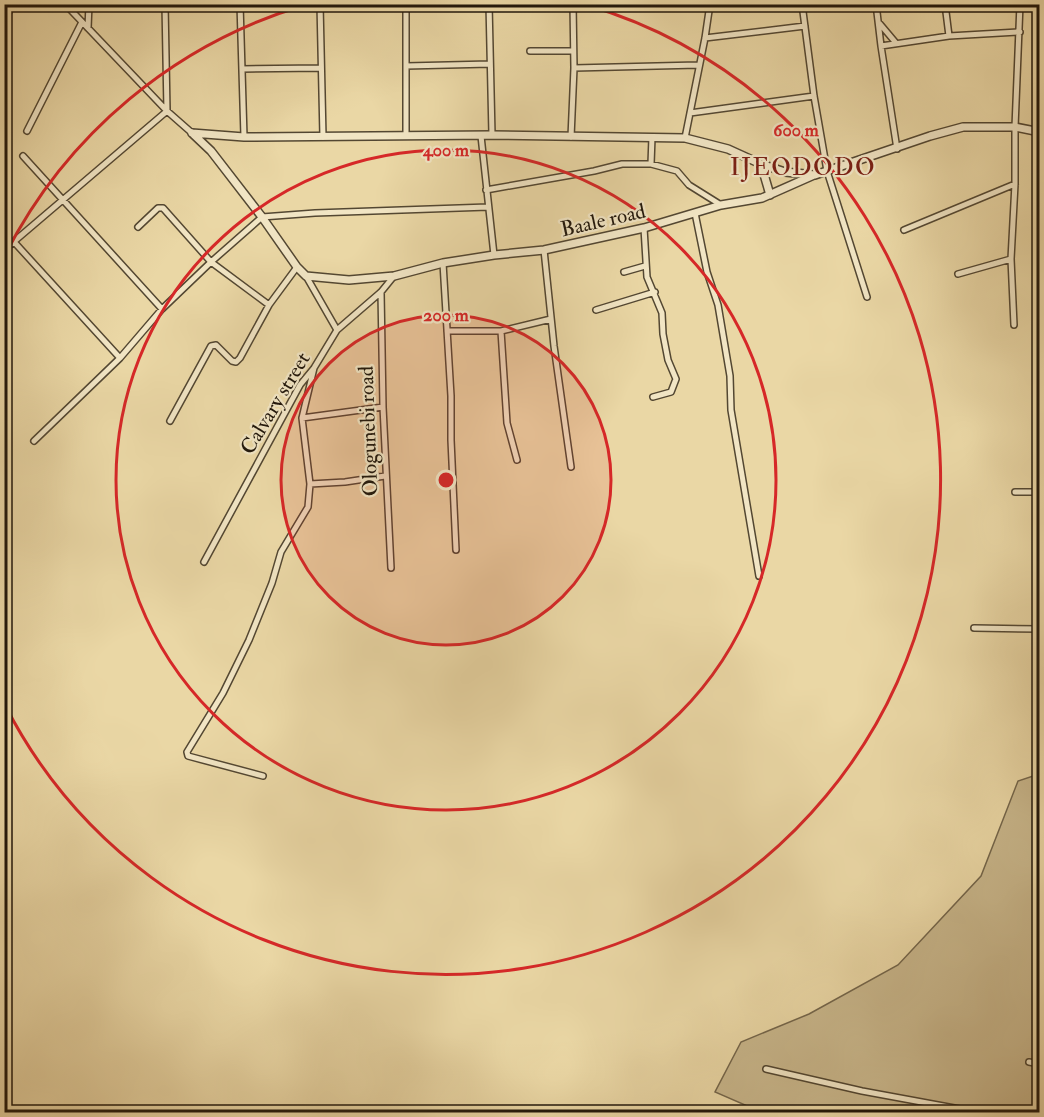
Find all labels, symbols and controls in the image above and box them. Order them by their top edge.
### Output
text: 600 m [773,119,820,142]
text: 400 m [422,139,470,162]
district label: IJEODODO [730,152,876,183]
street label: Baale road [558,197,649,243]
text: 200 m [423,304,470,327]
street label: Calvary street [234,347,317,459]
street label: Ologunebi road [353,365,384,497]
centre of rings [436,470,456,490]

